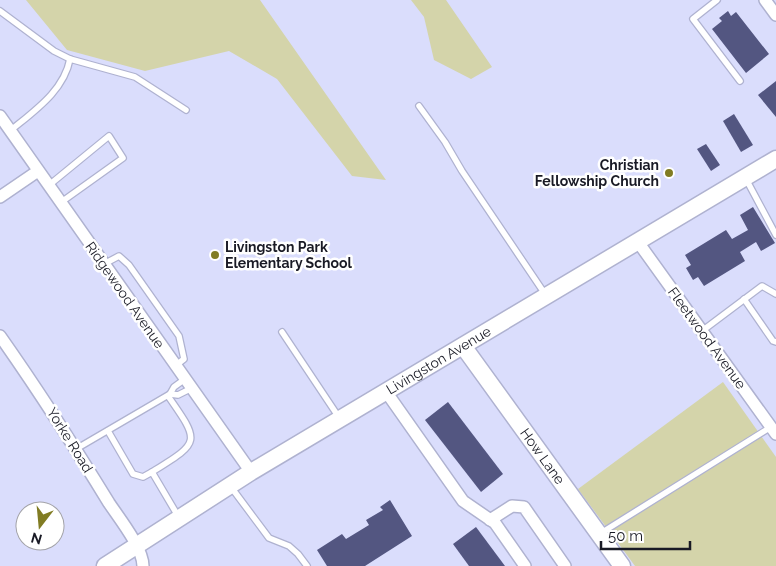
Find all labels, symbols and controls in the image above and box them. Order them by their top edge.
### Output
place label: Christian Fellowship Church [535,157,659,189]
marker: Christian Fellowship Church [663,167,675,179]
street label: Ridgewood Avenue [82,239,168,351]
place label: Livingston Park Elementary School [225,239,353,271]
marker: Livingston Park Elementary School [209,249,221,261]
street label: Fleetwood Avenue [665,284,749,392]
street label: Livingston Avenue [383,323,494,397]
street label: Yorke Road [44,405,96,475]
street label: How Lane [517,425,568,487]
north arrow [15,501,65,551]
scale bar [601,518,690,550]
text: 50 m [608,527,643,545]
text: N [29,529,44,548]

